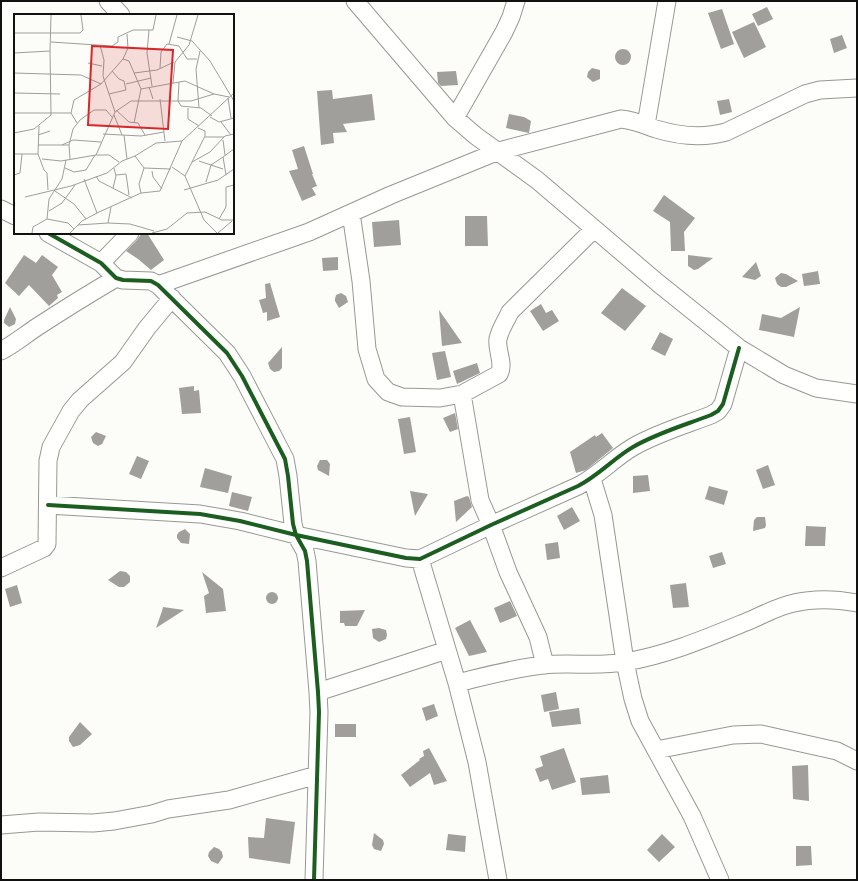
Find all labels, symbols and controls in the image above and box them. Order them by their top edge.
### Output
inset map [14,14,234,234]

